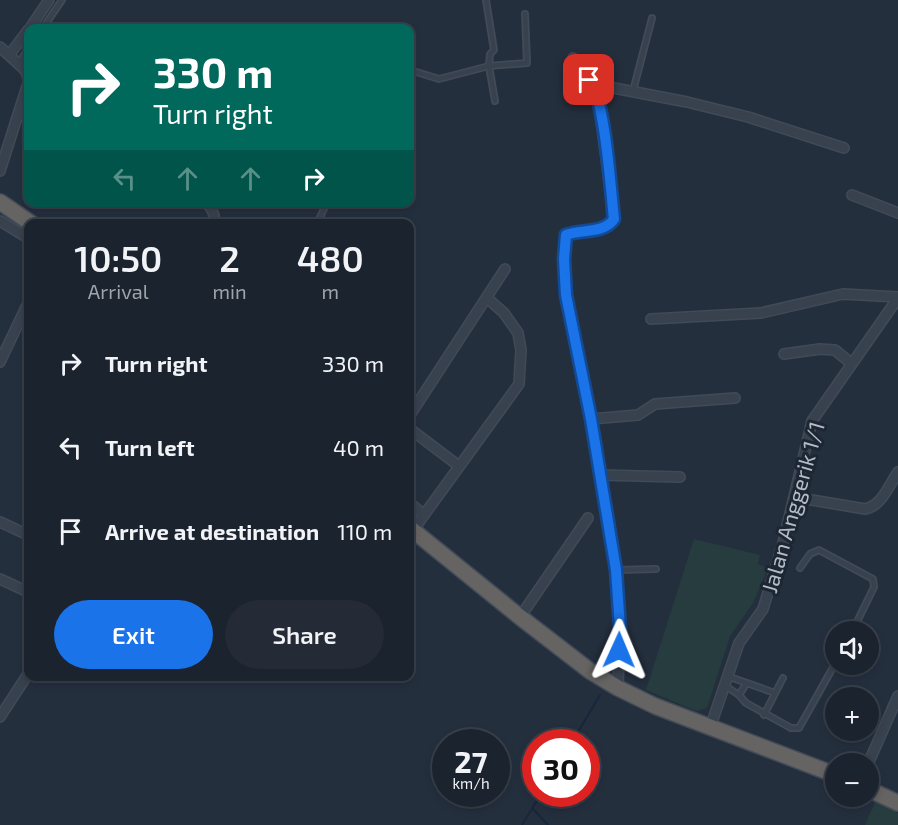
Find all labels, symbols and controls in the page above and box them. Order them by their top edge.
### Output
text: 330 m [153,46,273,96]
icon: right [54,48,132,126]
pin [563,54,614,105]
icon: arrive [572,63,605,96]
text: Turn right [153,97,273,129]
icon: left [108,162,141,195]
icon: ahead [171,162,204,195]
icon: ahead [234,162,267,195]
icon: right [297,162,330,195]
text: 10:50 [74,236,162,279]
text: 2 [219,236,240,279]
text: 480 [297,236,364,279]
text: Arrival [88,279,149,303]
text: min [212,279,247,303]
text: m [322,279,339,303]
icon: right [54,347,87,380]
text: Turn right [105,350,207,376]
text: 330 m [322,350,384,376]
street label: Jalan Anggerik 1/1 [755,418,829,596]
icon: left [54,431,87,464]
text: Turn left [105,434,194,460]
text: 40 m [333,434,384,460]
icon: arrive [54,515,87,548]
text: Arrive at destination [105,518,319,544]
text: 110 m [337,518,392,544]
button: Exit [54,600,213,669]
button: Share [225,600,384,669]
position arrow [587,618,651,682]
map controls [825,621,879,807]
button: sound [825,621,879,675]
button: + [825,687,879,741]
speed limit sign: 30 [522,729,600,807]
text: 27 [454,743,488,779]
button: − [825,753,879,807]
text: km/h [452,774,490,792]

